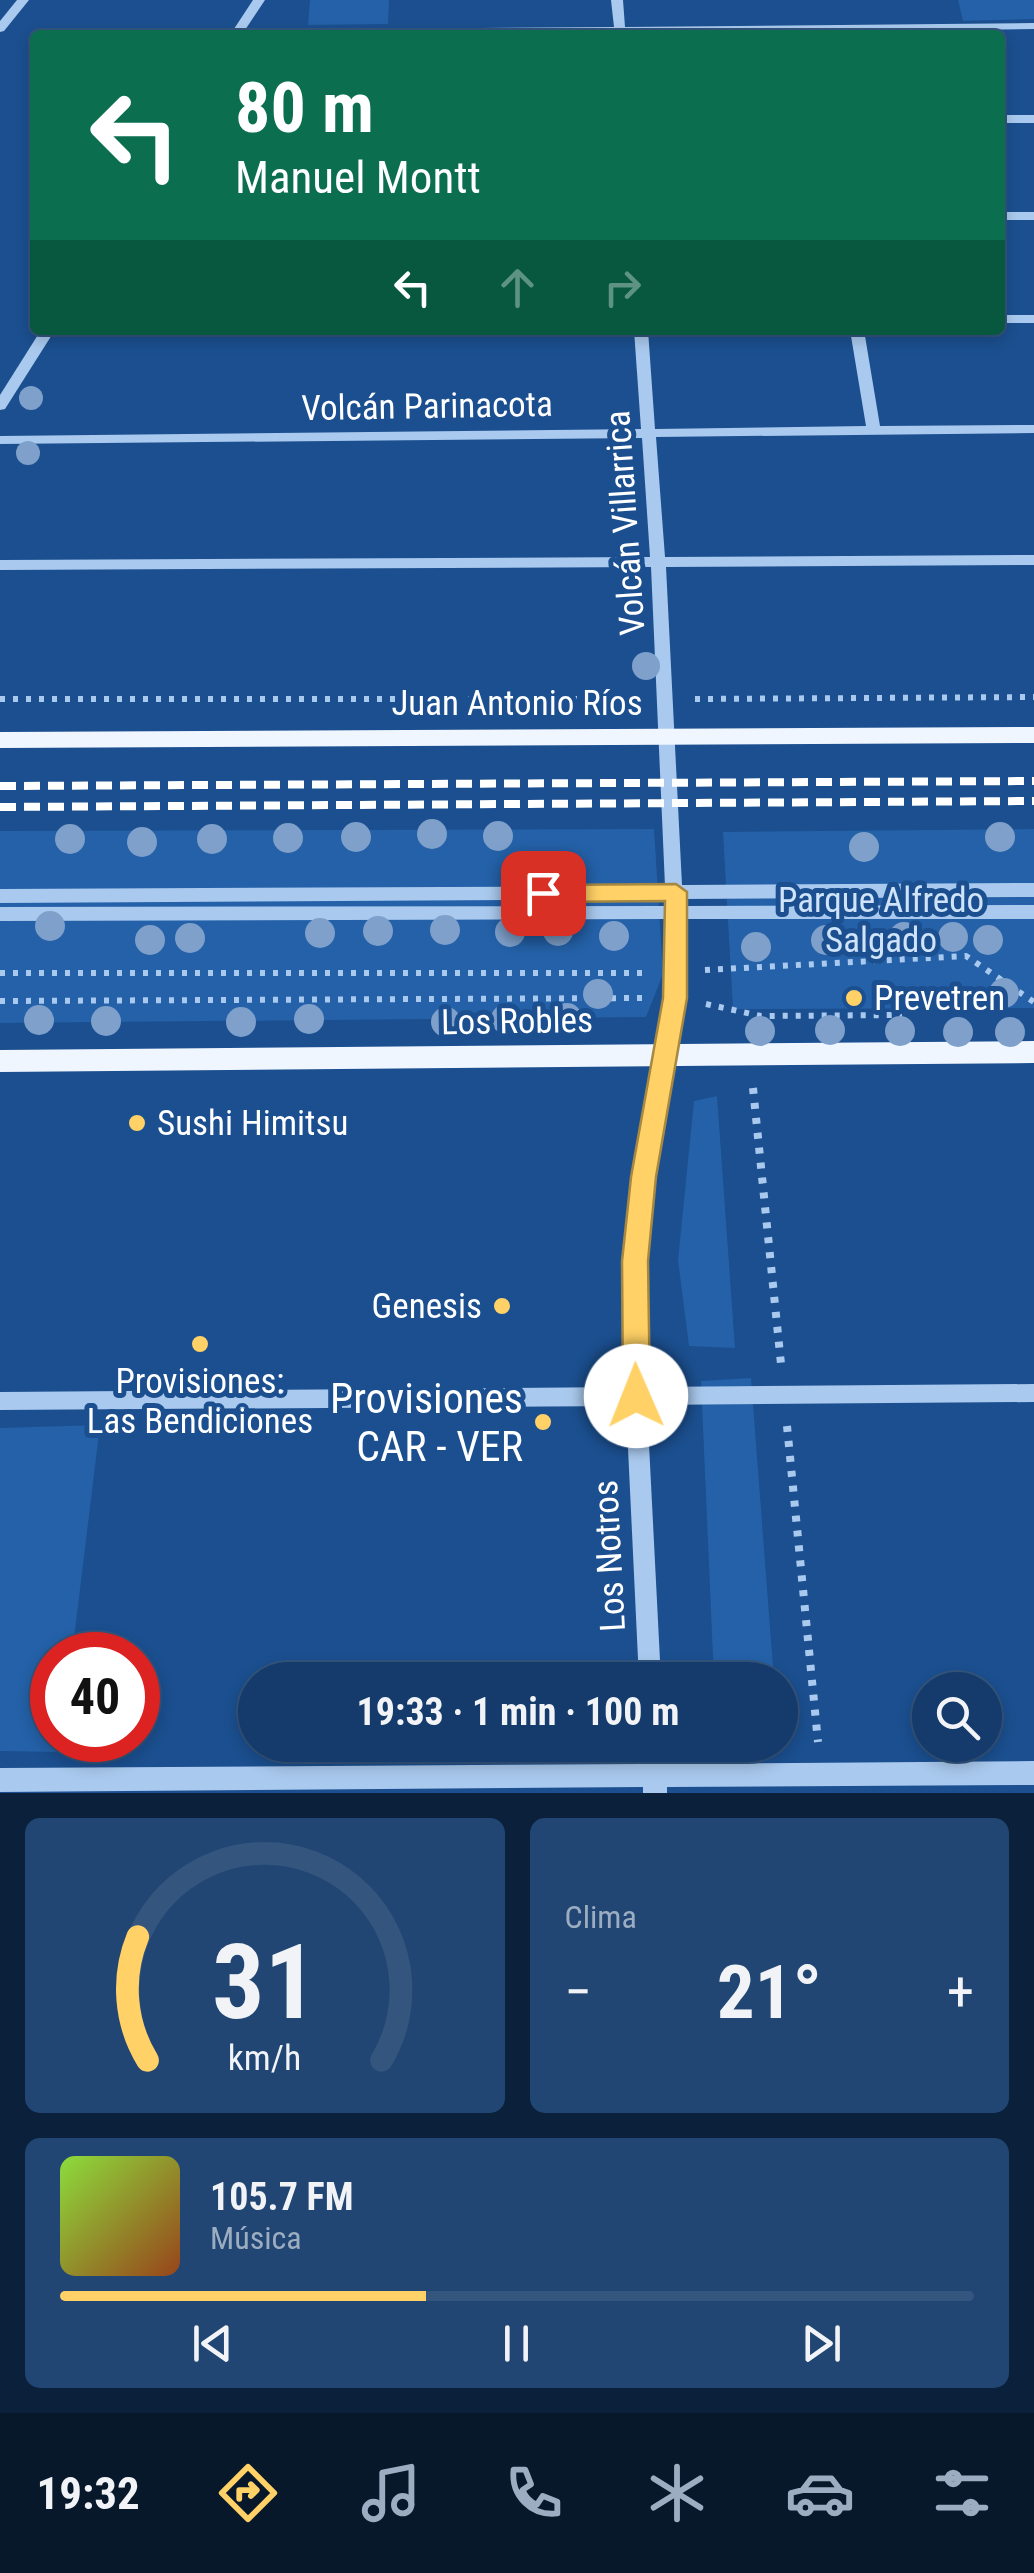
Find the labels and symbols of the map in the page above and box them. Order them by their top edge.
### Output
street label: Volcán Parinacota [301,384,553,429]
street label: Volcán Villarrica [597,409,654,637]
street label: Juan Antonio Ríos [391,683,643,724]
pin [501,851,586,936]
park label: Parque Alfredo Salgado [778,880,984,961]
place label: Prevetren [874,978,1005,1019]
marker: Prevetren [843,987,865,1009]
street label: Los Robles [441,1000,593,1043]
place label: Sushi Himitsu [157,1103,348,1144]
marker: Sushi Himitsu [126,1112,148,1134]
place label: Genesis [372,1286,482,1327]
marker: Genesis [491,1295,513,1317]
marker: Provisiones: Las Bendiciones [189,1333,211,1355]
position arrow [584,1344,688,1448]
place label: Provisiones: Las Bendiciones [87,1361,313,1442]
place label: Provisiones CAR - VER [330,1374,523,1471]
marker: Provisiones CAR - VER [532,1411,554,1433]
street label: Los Notros [585,1479,634,1633]
speed limit sign: 40 [30,1632,160,1762]

